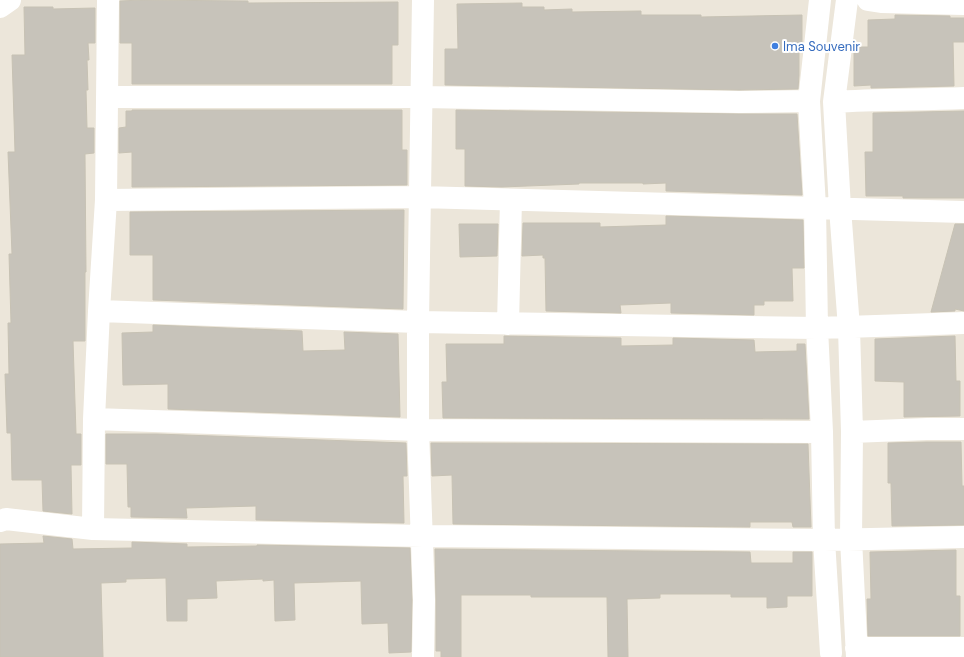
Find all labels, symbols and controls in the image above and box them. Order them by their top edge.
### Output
place label: Ima Souvenir [783,38,860,55]
marker: Ima Souvenir [770,41,780,51]

